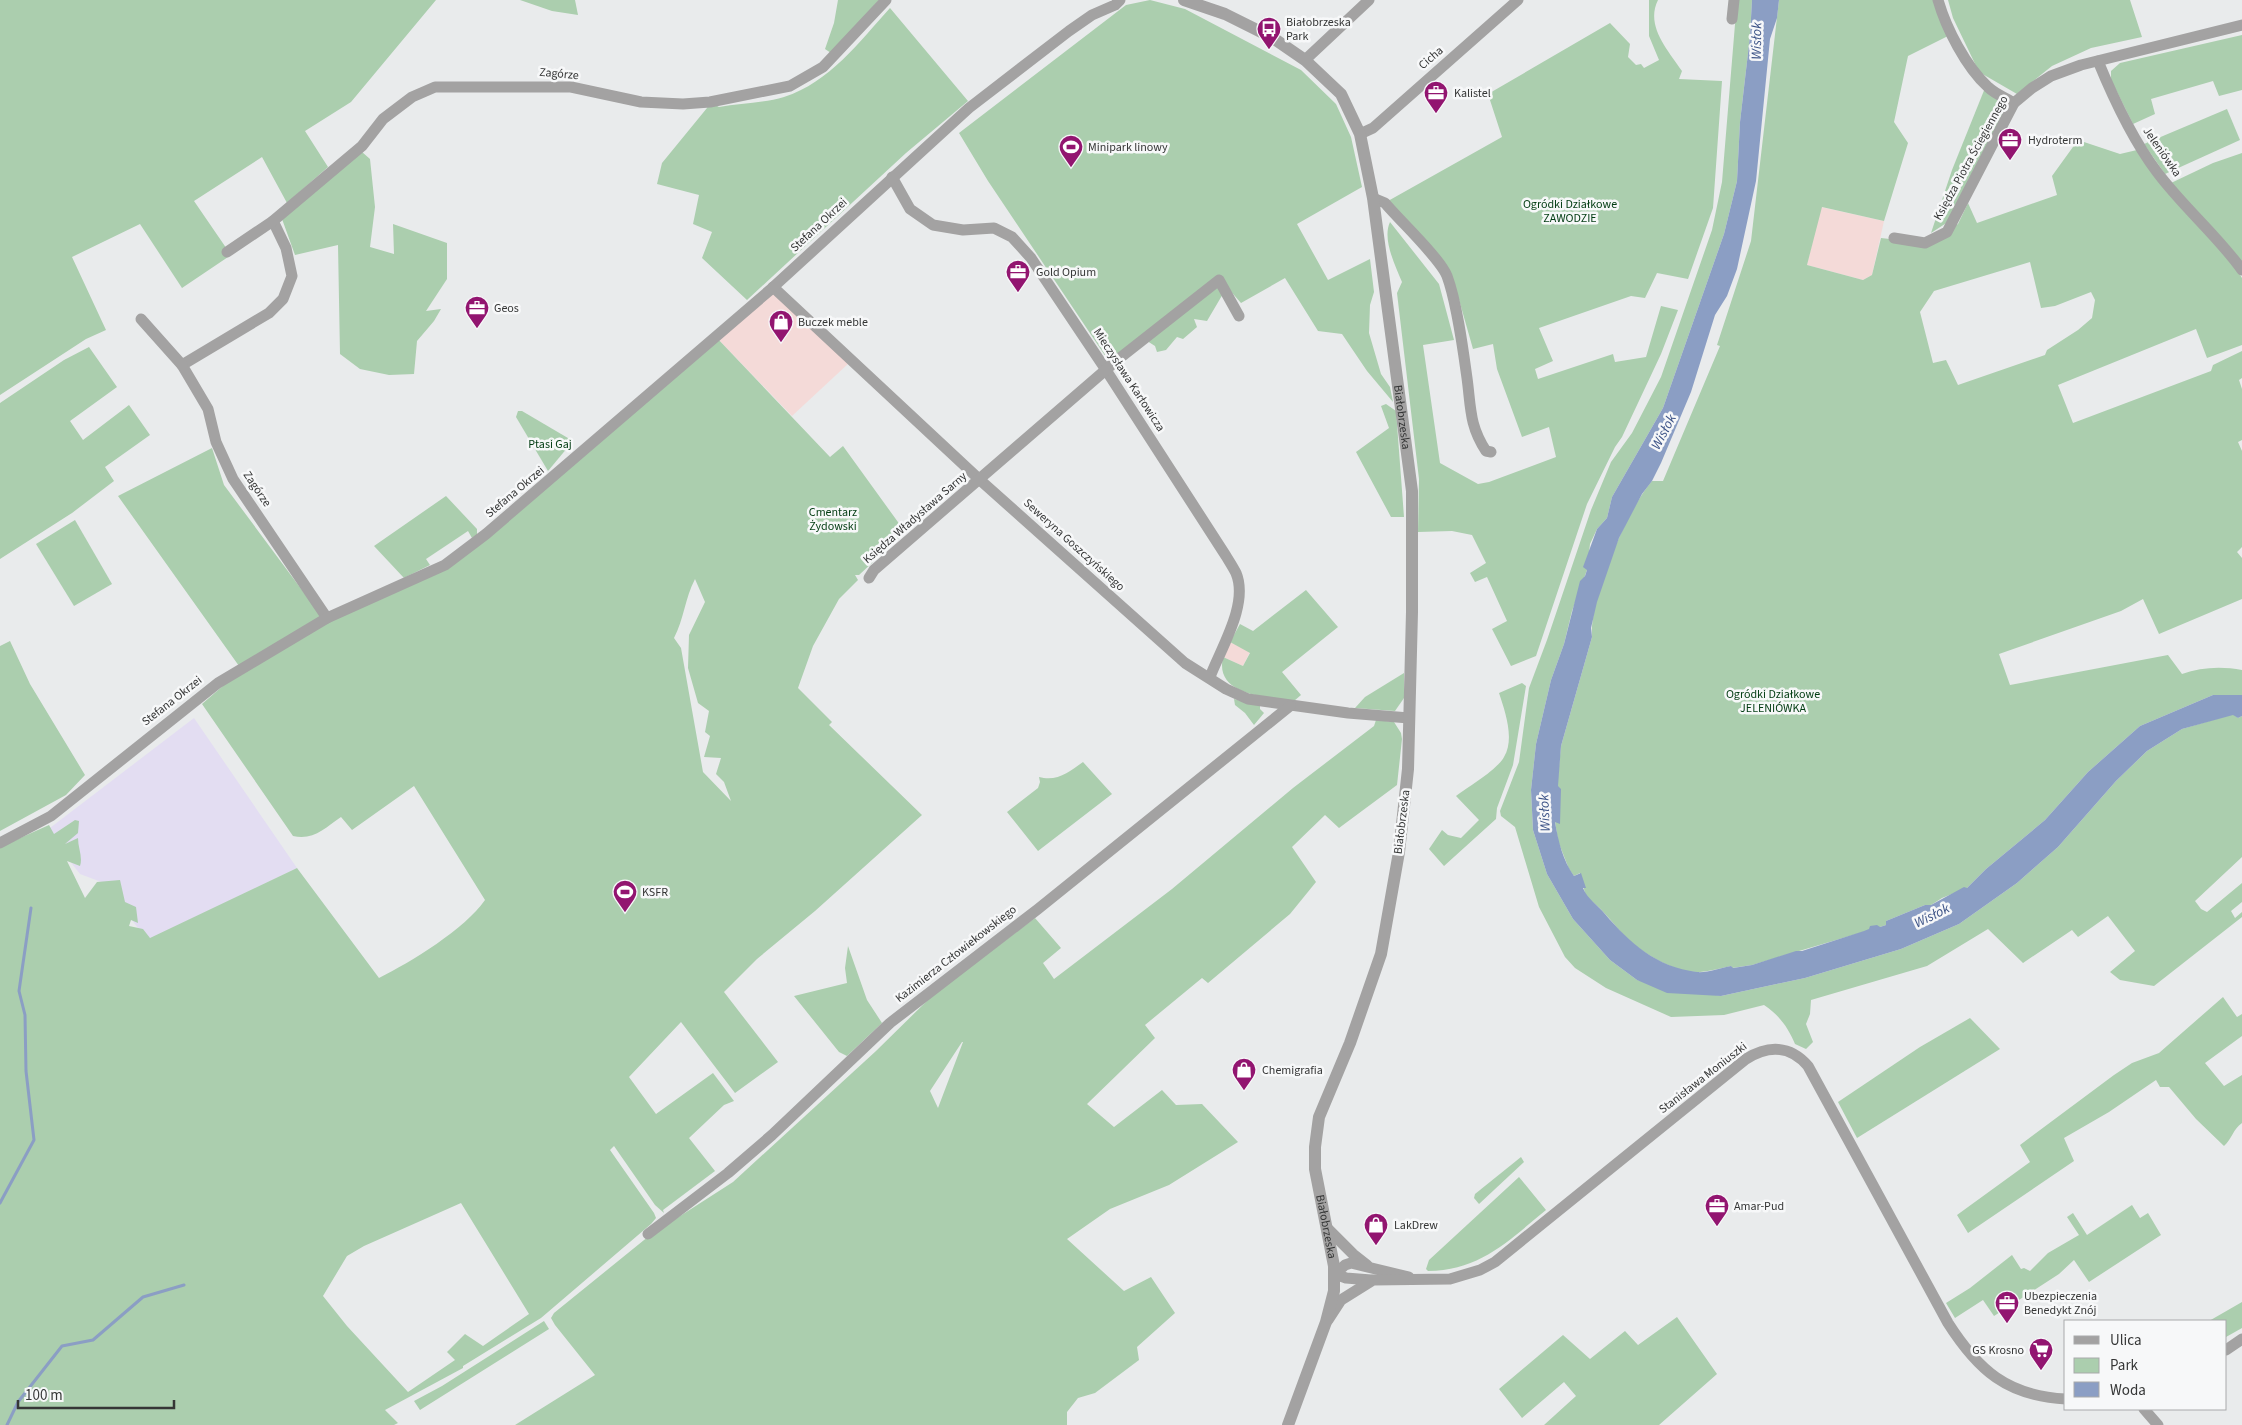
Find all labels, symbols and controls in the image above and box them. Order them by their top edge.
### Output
place label: Białobrzeska Park [1286,14,1351,45]
bus stop icon: Białobrzeska Park [1256,16,1282,50]
water label: Wisłok [1747,22,1767,60]
street label: Cicha [1415,42,1447,74]
street label: Zagórze [538,64,580,84]
office icon: Kalistel [1423,80,1449,114]
place label: Kalistel [1454,85,1491,102]
street label: Księdza Piotra Ściegiennego [1930,93,2012,223]
street label: Jeleniówka [2139,124,2185,180]
office icon: Hydroterm [1997,127,2023,161]
place label: Hydroterm [2028,132,2082,149]
sports icon: Minipark linowy [1058,134,1084,168]
place label: Minipark linowy [1088,139,1168,156]
street label: Stefana Okrzei [787,194,851,256]
park label: Ogródki Działkowe ZAWODZIE [1523,196,1617,227]
office icon: Gold Opium [1005,259,1031,293]
place label: Gold Opium [1036,264,1096,281]
office icon: Geos [464,295,490,329]
place label: Geos [494,300,519,317]
shop icon: Buczek meble [768,309,794,343]
place label: Buczek meble [798,314,868,331]
street label: Mieczysława Karłowicza [1089,325,1169,435]
street label: Białobrzeska [1389,384,1415,450]
water label: Wisłok [1646,410,1682,453]
park label: Ptasi Gaj [528,436,572,453]
street label: Stefana Okrzei [482,462,548,522]
street label: Zagórze [239,468,275,510]
street label: Księdza Władysława Sarny [859,468,971,568]
street label: Seweryna Goszczyńskiego [1020,495,1128,595]
park label: Cmentarz Żydowski [809,504,857,535]
street label: Stefana Okrzei [138,672,206,730]
park label: Ogródki Działkowe JELENIÓWKA [1726,686,1820,717]
street label: Białobrzeska [1390,789,1414,855]
water label: Wisłok [1534,794,1556,832]
sports icon: KSFR [612,879,638,913]
place label: KSFR [642,884,668,901]
water label: Wisłok [1911,899,1954,933]
street label: Kazimierza Człowiekowskiego [892,901,1020,1007]
street label: Stanisława Moniuszki [1655,1038,1751,1118]
shop icon: Chemigrafia [1231,1057,1257,1091]
place label: Chemigrafia [1262,1062,1323,1079]
street label: Białobrzeska [1312,1193,1341,1260]
office icon: Amar-Pud [1704,1193,1730,1227]
place label: Amar-Pud [1734,1198,1784,1215]
shop icon: LakDrew [1363,1212,1389,1246]
place label: LakDrew [1394,1217,1438,1234]
place label: Ubezpieczenia Benedykt Znój [2024,1288,2097,1319]
office icon: Ubezpieczenia Benedykt Znój [1994,1290,2020,1324]
legend [2064,1320,2227,1410]
text: Ulica [2110,1330,2141,1351]
supermarket icon: GS Krosno [2028,1337,2054,1371]
place label: GS Krosno [1972,1342,2024,1359]
text: Park [2110,1355,2139,1376]
scale bar [18,1378,174,1410]
text: Woda [2110,1380,2146,1401]
text: 100 m [25,1385,63,1406]

